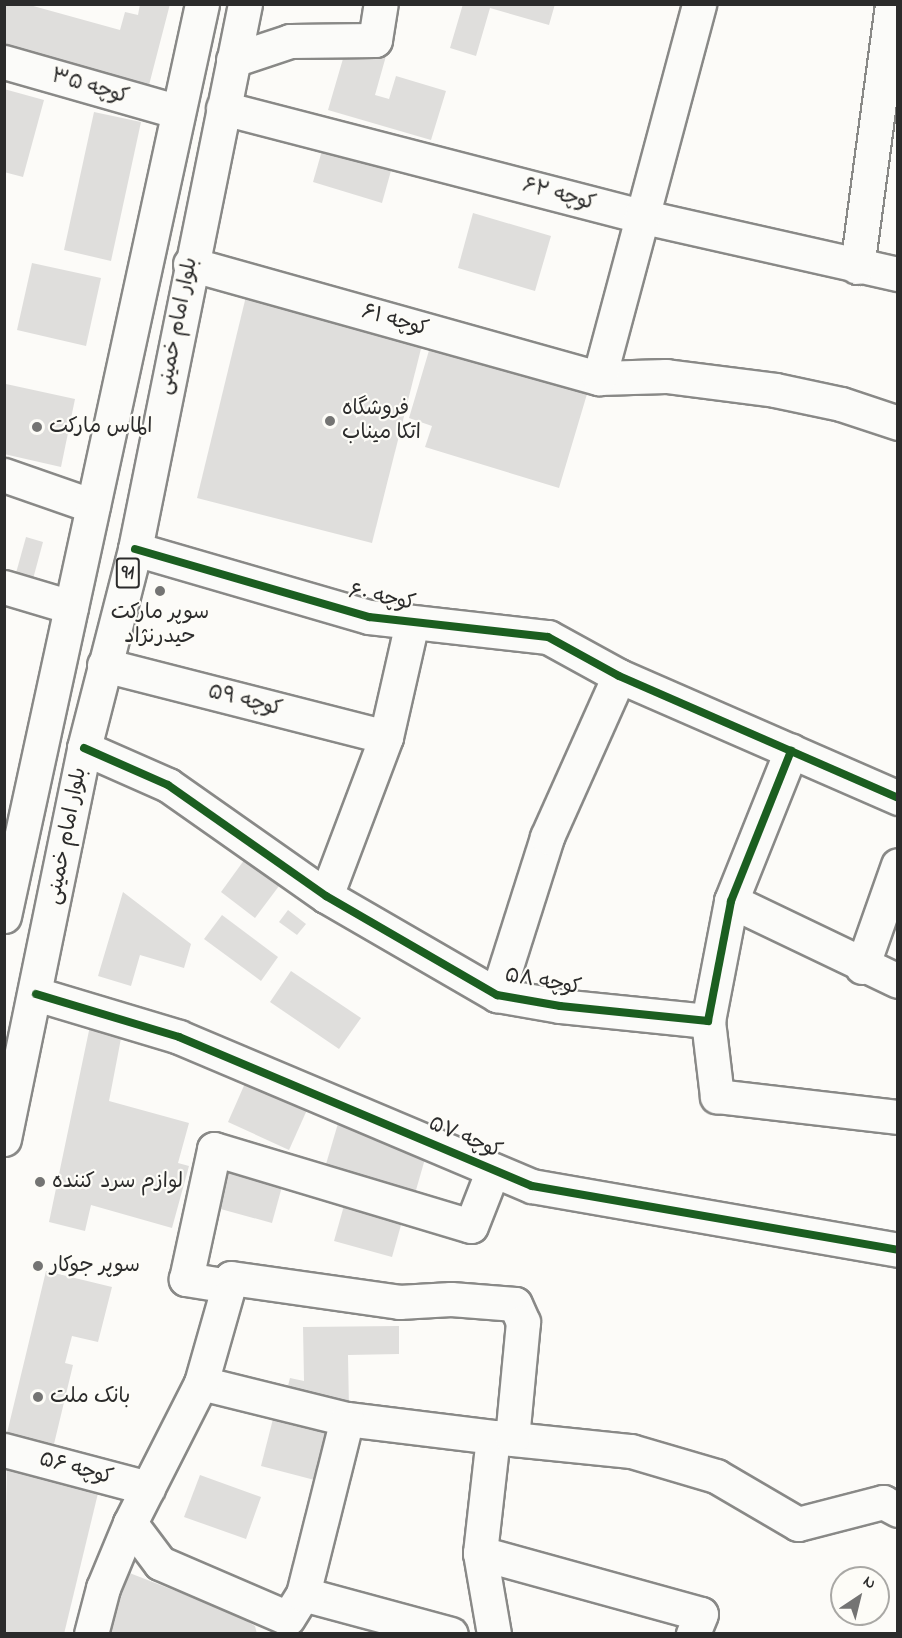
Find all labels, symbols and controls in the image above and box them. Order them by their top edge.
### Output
street label: کوچه ۳۵ [48,64,132,110]
street label: کوچه ۶۲ [520,173,598,217]
street label: بلوار امام خمینی [152,255,204,397]
street label: کوچه ۶۱ [359,299,431,343]
place label: فروشگاه اتکا میناب [342,396,421,446]
place label: الماس مارکت [49,414,152,440]
marker: فروشگاه اتکا میناب [323,414,337,428]
marker: الماس مارکت [30,420,44,434]
road number: 91 [114,556,142,590]
street label: کوچه ۶۰ [346,579,418,617]
marker: سوپر مارکت حیدرنژاد [153,584,167,598]
place label: سوپر مارکت حیدرنژاد [111,600,209,650]
street label: کوچه ۵۹ [205,680,285,722]
street label: بلوار امام خمینی [41,765,93,907]
street label: کوچه ۵۸ [503,963,583,1001]
street label: کوچه ۵۷ [424,1111,506,1165]
place label: لوازم سرد کننده [52,1169,183,1195]
marker: لوازم سرد کننده [33,1175,47,1189]
place label: سوپر جوکار [50,1253,140,1279]
marker: سوپر جوکار [31,1259,45,1273]
place label: بانک ملت [50,1384,130,1410]
marker: بانک ملت [31,1390,45,1404]
street label: کوچه ۵۶ [36,1447,116,1491]
north arrow [830,1566,890,1626]
text: N [858,1570,880,1596]

